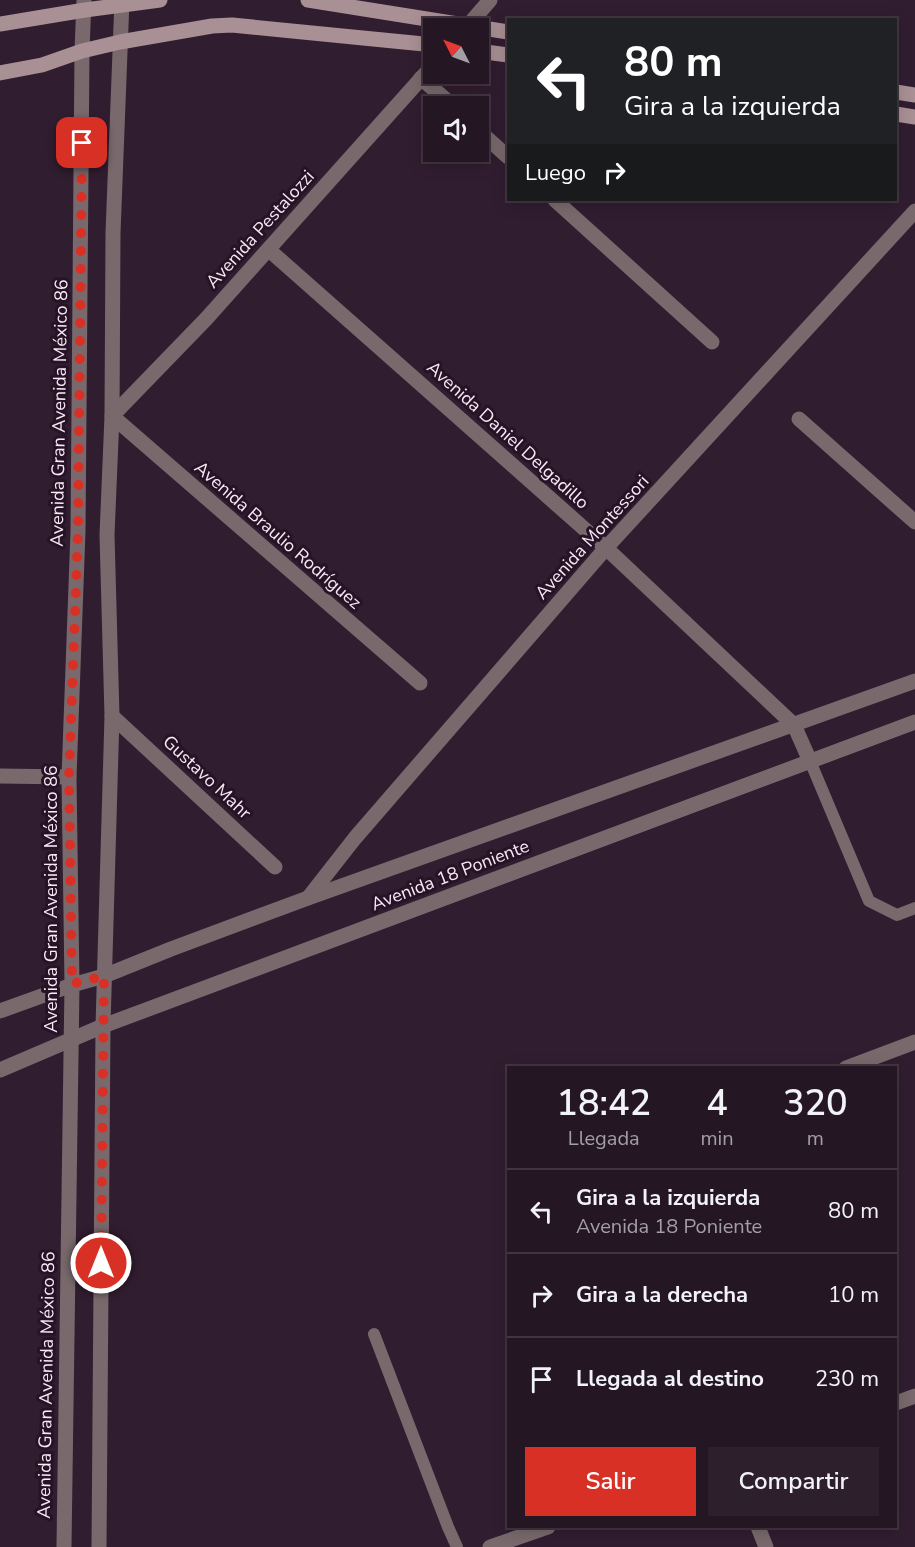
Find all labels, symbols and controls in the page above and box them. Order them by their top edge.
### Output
north arrow [423,18,489,84]
map controls [423,18,489,162]
text: 80 m [624,34,723,91]
icon: left [525,42,603,120]
text: Gira a la izquierda [624,88,841,125]
button: sound [423,96,489,162]
pin [56,117,107,168]
icon: arrive [65,126,98,159]
icon: right [598,156,631,189]
text: Luego [525,158,586,188]
street label: Avenida Pestalozzi [200,165,320,293]
street label: Avenida Gran Avenida México 86 [45,279,73,547]
street label: Avenida Daniel Delgadillo [422,356,594,514]
street label: Avenida Braulio Rodríguez [189,456,367,614]
street label: Avenida Montessori [530,470,654,604]
street label: Gustavo Mahr [158,730,257,825]
street label: Avenida Gran Avenida México 86 [39,765,63,1033]
street label: Avenida 18 Poniente [367,834,533,916]
text: 18:42 [556,1079,651,1128]
text: 4 [706,1079,728,1128]
text: 320 [783,1079,848,1128]
text: Llegada [568,1125,640,1152]
text: min [701,1125,734,1152]
text: m [807,1125,824,1152]
text: Gira a la izquierda [576,1183,760,1213]
icon: left [525,1195,558,1228]
text: 80 m [828,1196,879,1226]
text: Avenida 18 Poniente [576,1213,762,1240]
position arrow [69,1231,133,1295]
street label: Avenida Gran Avenida México 86 [32,1251,60,1519]
icon: right [525,1279,558,1312]
text: Gira a la derecha [576,1280,748,1310]
text: 10 m [828,1280,879,1310]
icon: arrive [525,1363,558,1396]
text: Llegada al destino [576,1364,764,1394]
text: 230 m [815,1364,879,1394]
button: Salir [525,1447,696,1516]
button: Compartir [708,1447,879,1516]

